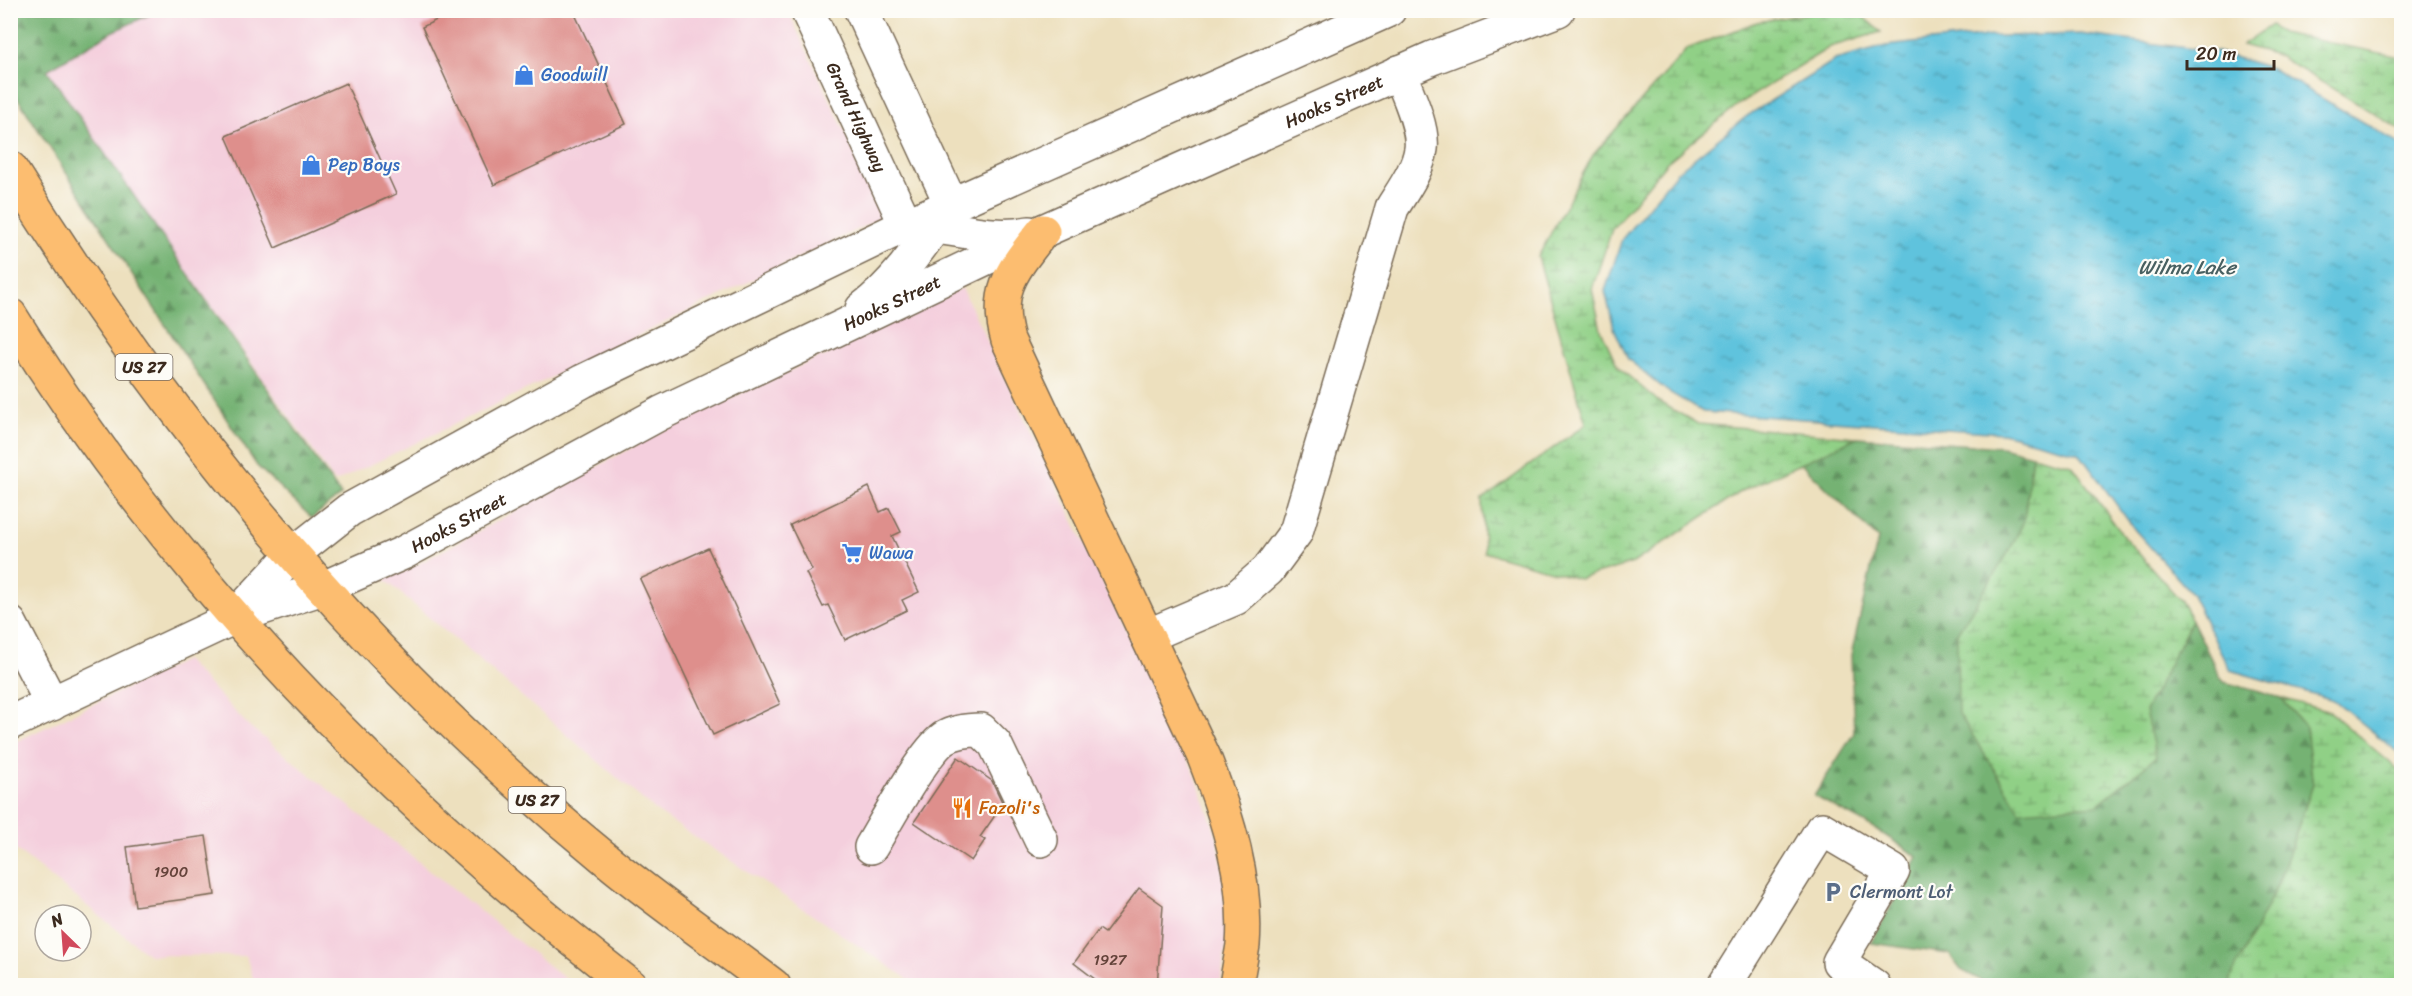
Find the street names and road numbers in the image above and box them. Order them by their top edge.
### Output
street label: Grand Highway [817,57,896,178]
street label: Hooks Street [1279,65,1389,138]
street label: Hooks Street [837,266,947,340]
road number: US 27 [116,354,172,380]
street label: Hooks Street [404,483,513,562]
road number: US 27 [508,787,566,813]

